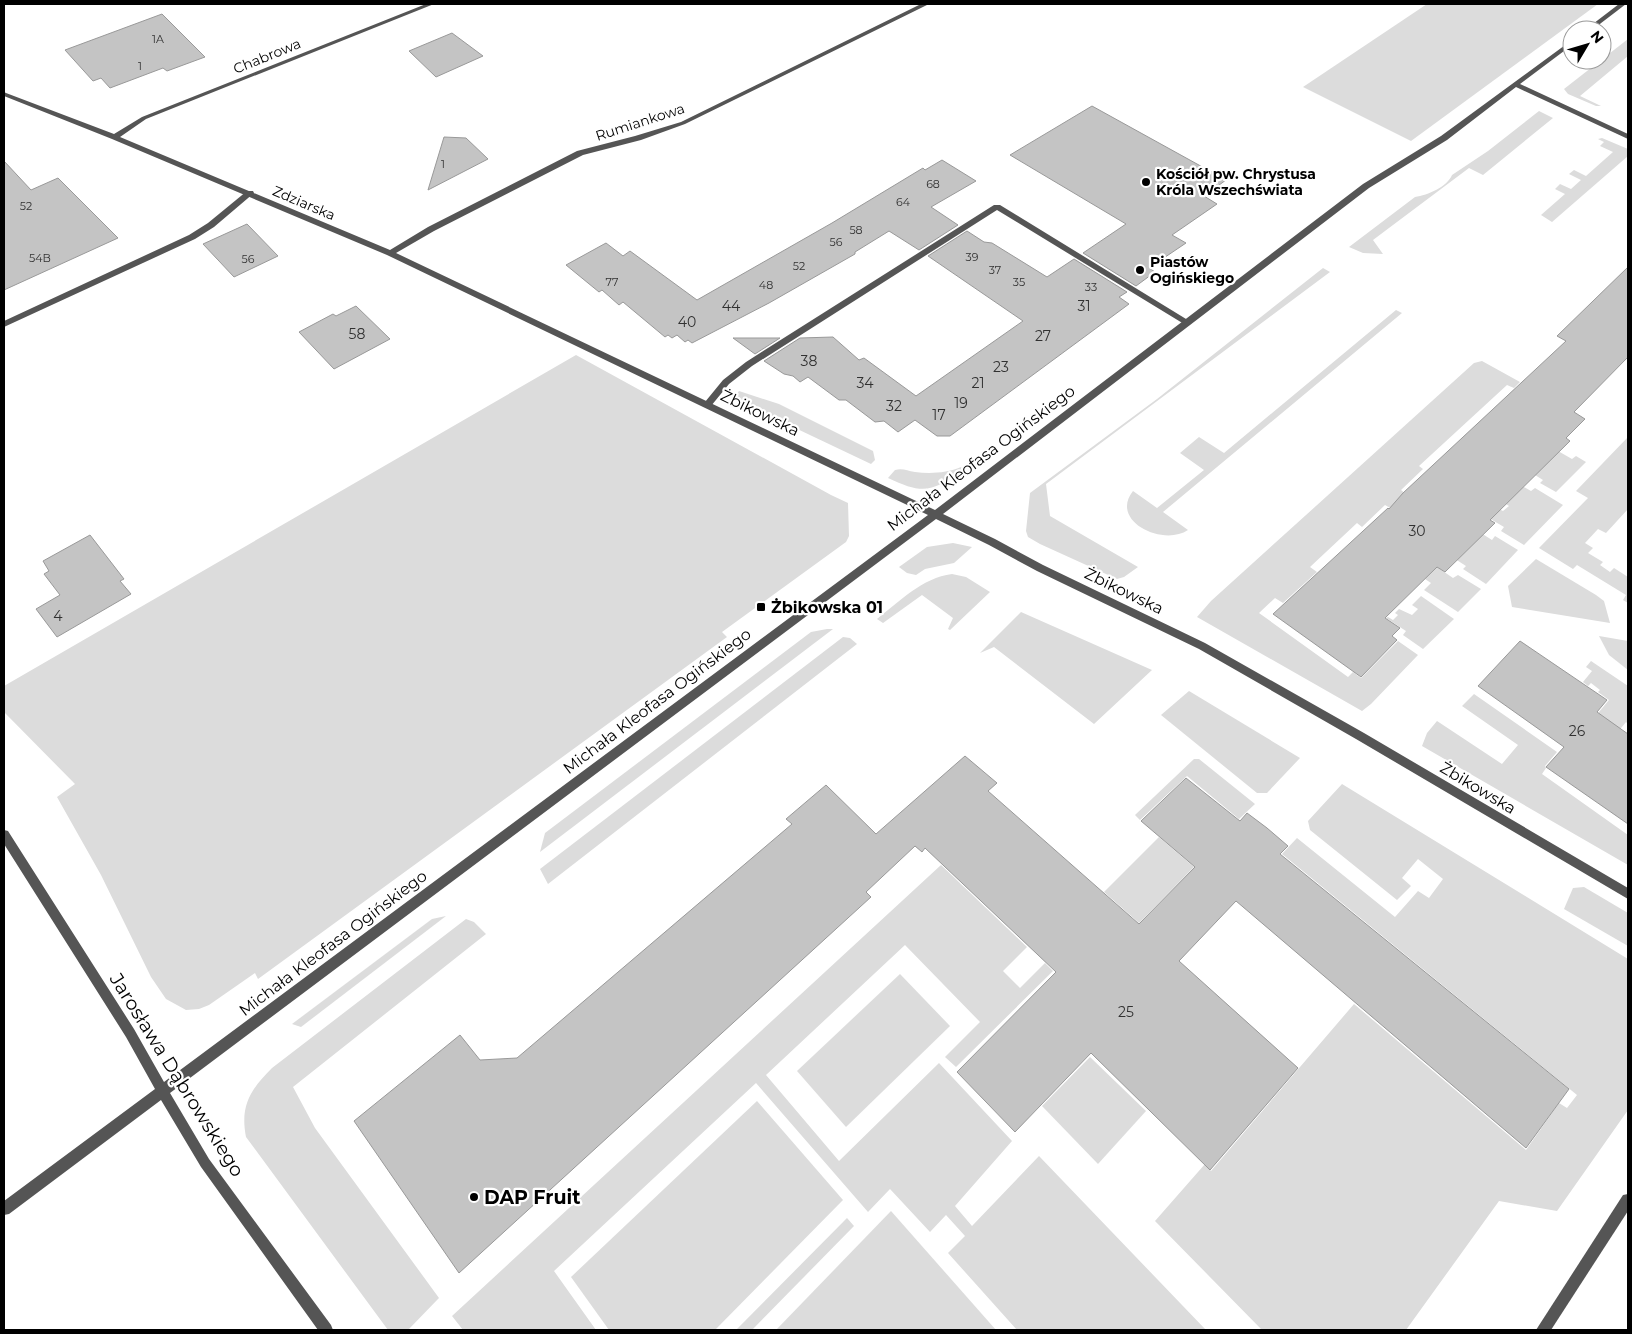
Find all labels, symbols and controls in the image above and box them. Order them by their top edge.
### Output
north arrow [1562,20,1612,70]
text: N [1587,27,1608,47]
house number: 1A [152,32,164,46]
street label: Chabrowa [231,34,303,78]
house number: 1 [138,59,142,73]
street label: Rumiankowa [593,99,687,145]
house number: 1 [441,157,445,171]
place label: Kościół pw. Chrystusa Króla Wszechświata [1156,165,1316,199]
marker: Kościół pw. Chrystusa Króla Wszechświata [1140,176,1152,188]
house number: 68 [926,177,940,191]
street label: Zdziarska [270,182,338,224]
house number: 64 [896,195,911,209]
house number: 52 [20,199,32,213]
house number: 58 [849,223,863,237]
house number: 56 [830,235,843,249]
house number: 39 [966,250,979,264]
house number: 54B [29,251,51,265]
house number: 56 [242,252,255,266]
place label: Piastów Ogińskiego [1150,253,1234,287]
house number: 52 [793,259,805,273]
house number: 37 [989,263,1001,277]
marker: Piastów Ogińskiego [1134,264,1146,276]
house number: 77 [606,275,618,289]
house number: 35 [1013,275,1025,289]
house number: 48 [759,278,773,292]
house number: 33 [1085,280,1097,294]
house number: 44 [722,297,741,315]
house number: 31 [1078,297,1090,315]
house number: 40 [678,313,696,331]
house number: 58 [349,325,365,343]
house number: 27 [1035,327,1051,345]
house number: 38 [801,352,817,370]
house number: 23 [993,358,1009,376]
house number: 34 [856,374,874,392]
house number: 21 [971,374,985,392]
street label: Michała Kleofasa Ogińskiego [883,381,1079,535]
street label: Żbikowska [718,386,802,440]
house number: 19 [954,394,968,412]
house number: 32 [886,397,902,415]
house number: 17 [932,406,946,424]
house number: 30 [1408,522,1426,540]
street label: Żbikowska [1082,564,1166,618]
place label: Żbikowska 01 [771,598,883,617]
marker: Żbikowska 01 [755,601,767,613]
house number: 4 [53,607,63,625]
street label: Michała Kleofasa Ogińskiego [559,624,755,778]
house number: 26 [1569,722,1586,740]
street label: Żbikowska [1437,758,1519,818]
street label: Michała Kleofasa Ogińskiego [235,866,431,1020]
street label: Jarosława Dąbrowskiego [104,968,249,1181]
house number: 25 [1118,1003,1134,1021]
place label: DAP Fruit [484,1186,581,1209]
marker: DAP Fruit [468,1191,480,1203]

